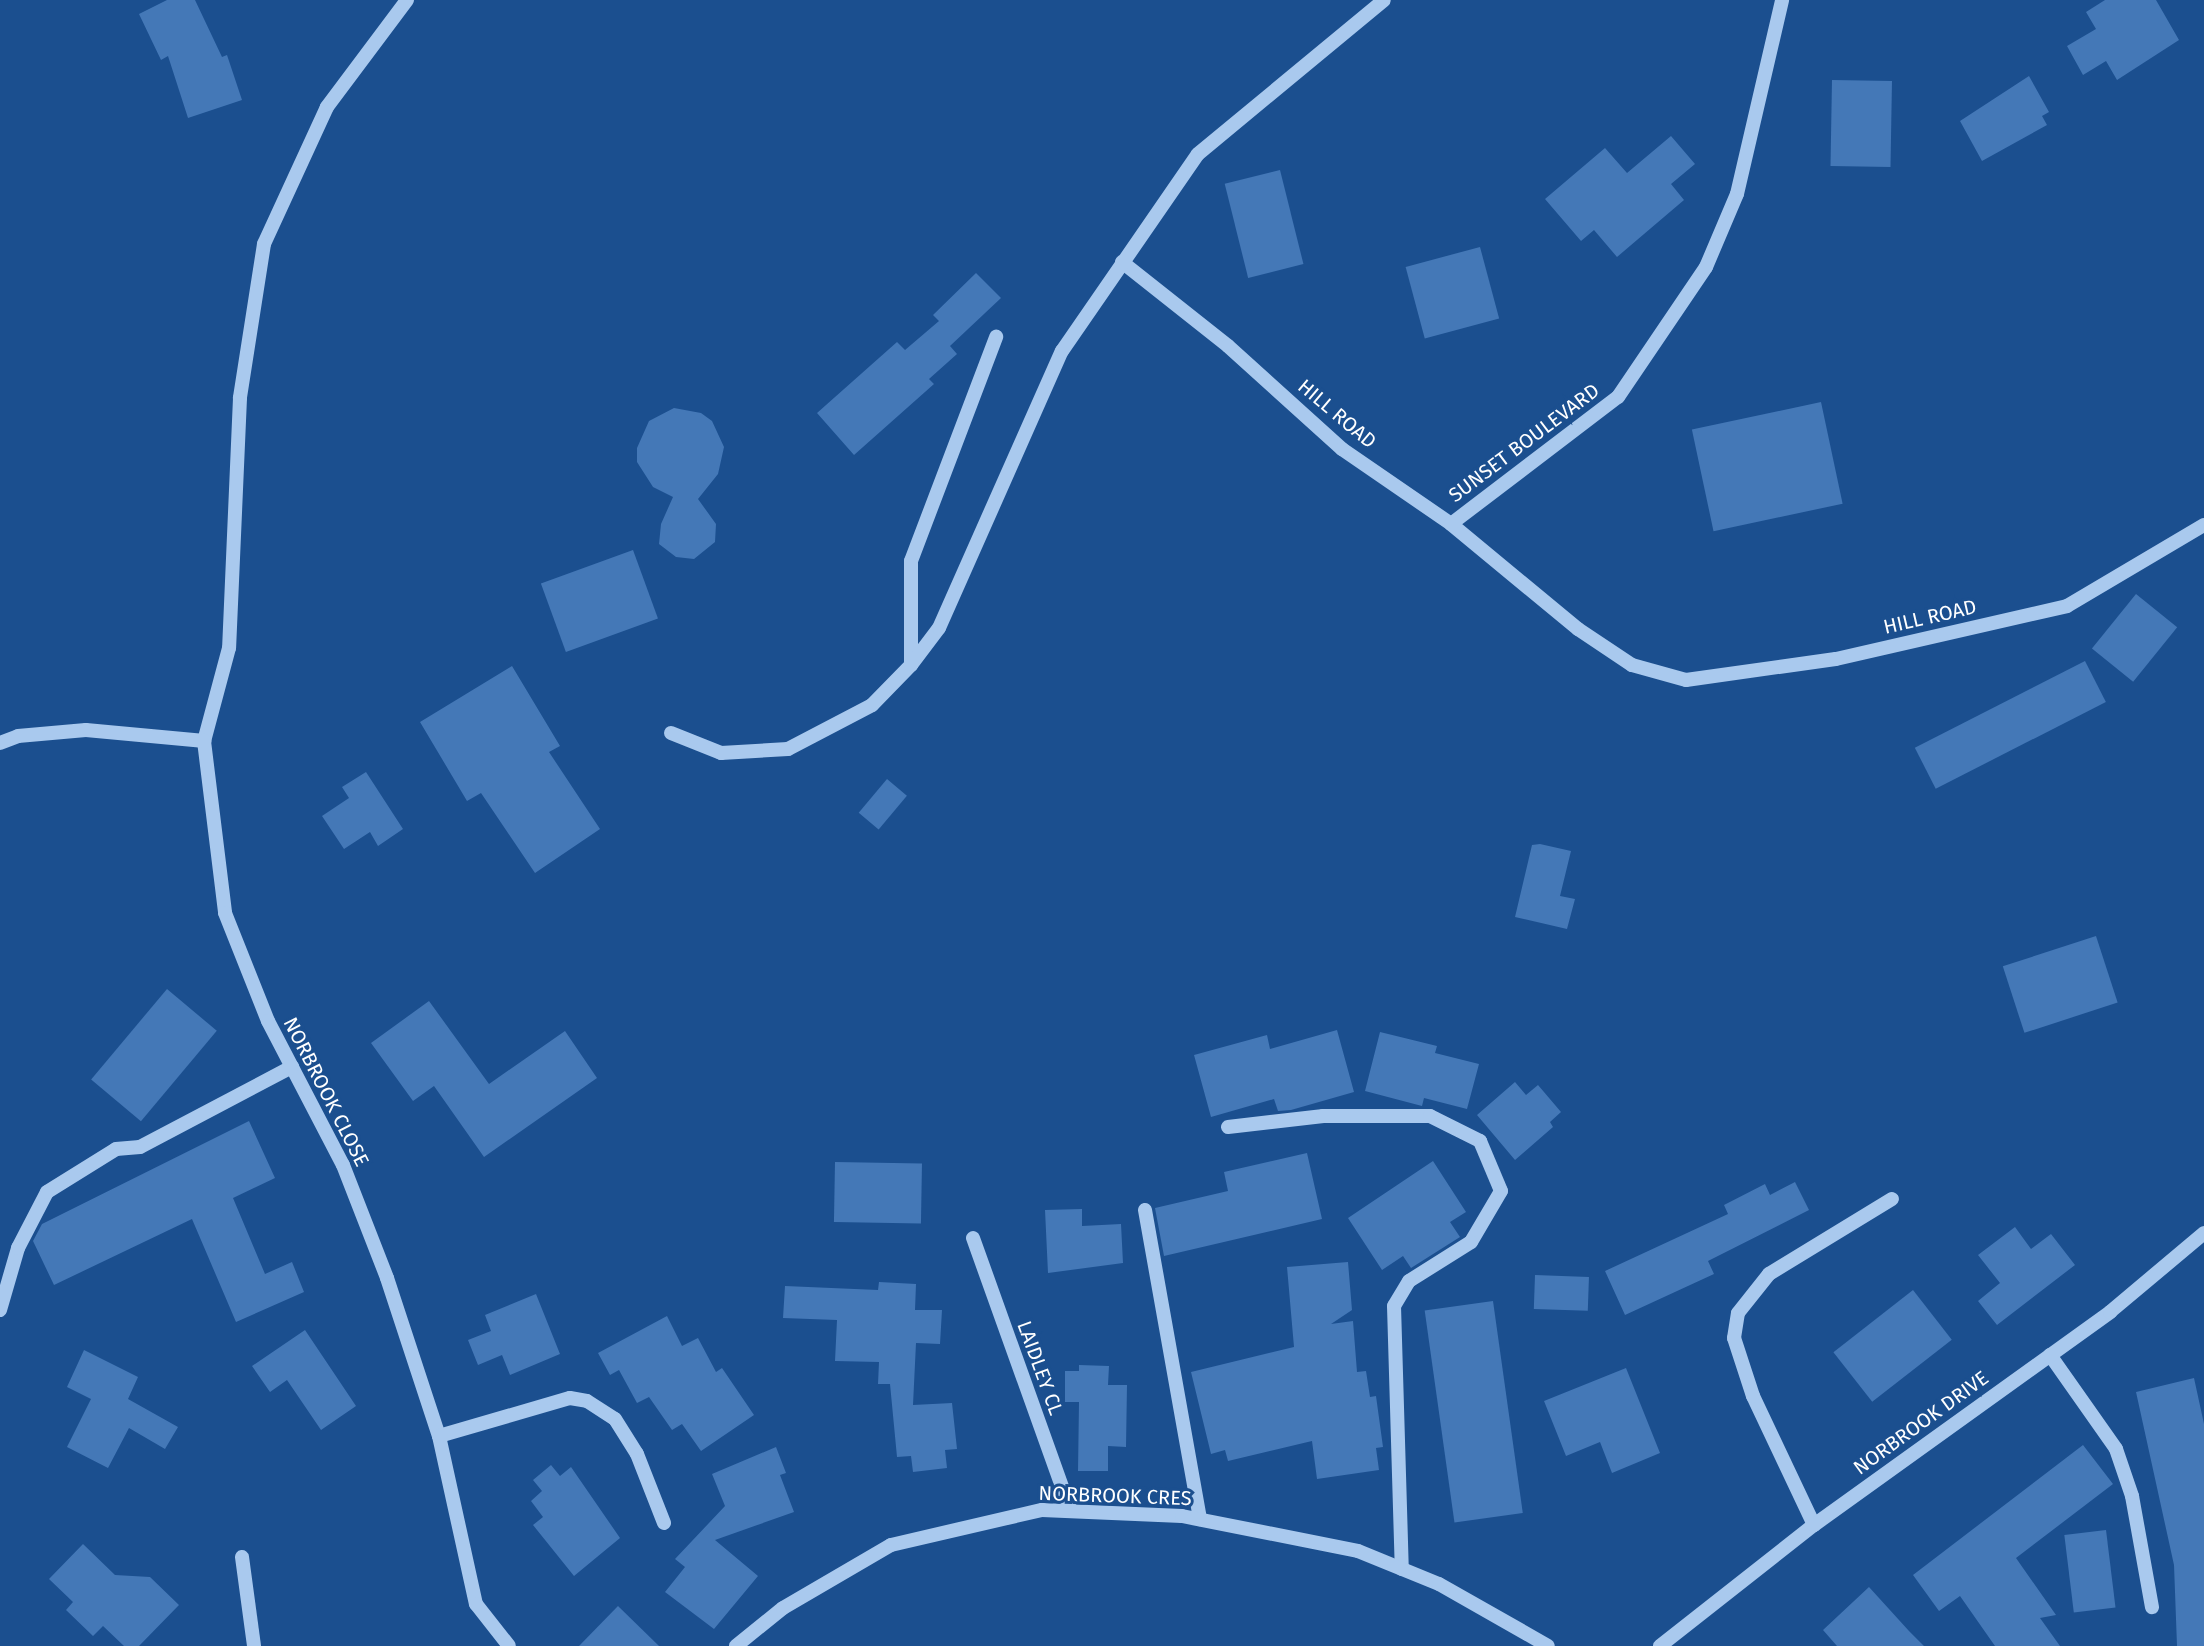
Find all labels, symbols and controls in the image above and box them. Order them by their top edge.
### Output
street label: HILL ROAD [1293,374,1381,454]
street label: SUNSET BOULEVARD [1444,379,1604,507]
street label: HILL ROAD [1881,595,1979,639]
street label: NORBROOK CLOSE [278,1013,374,1171]
street label: LAIDLEY CL [1012,1318,1068,1418]
street label: NORBROOK DRIVE [1849,1366,1993,1480]
street label: NORBROOK CRES [1038,1481,1192,1511]

